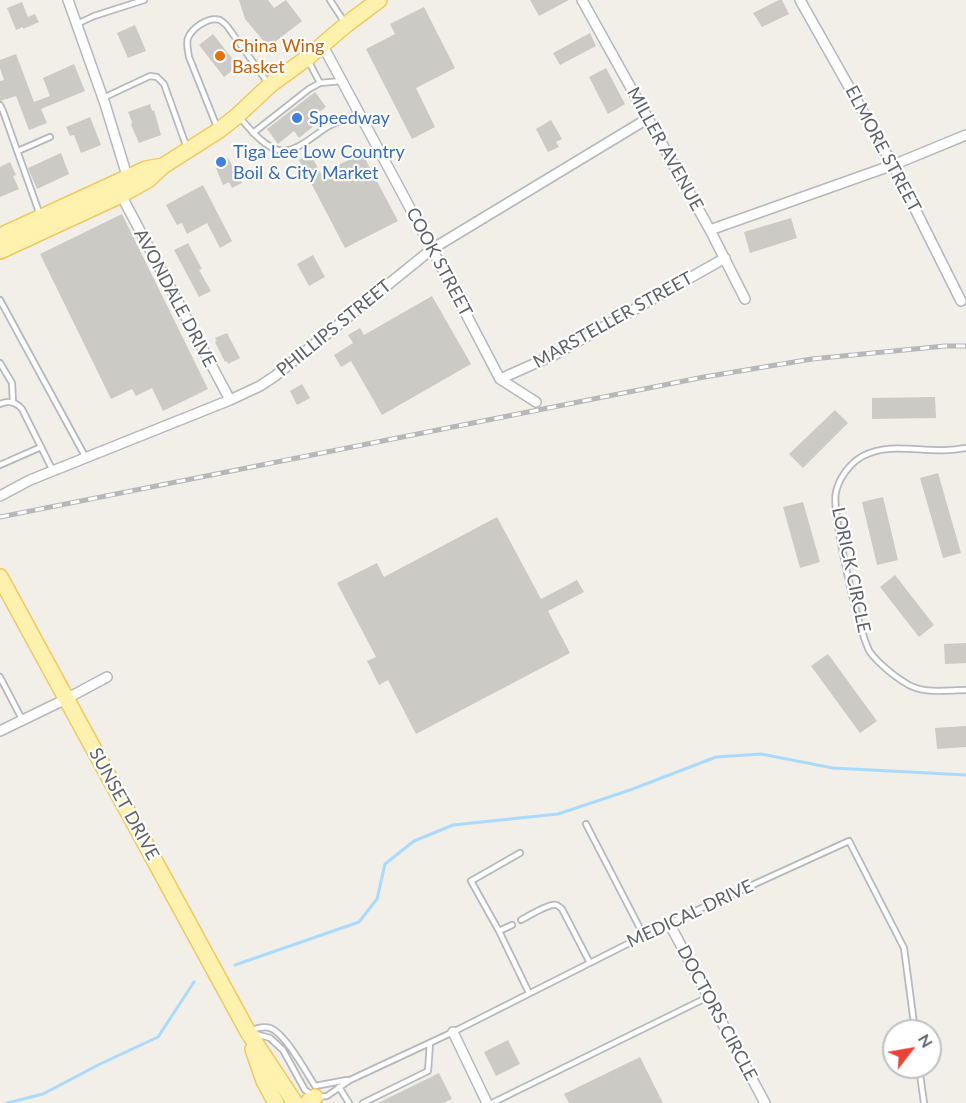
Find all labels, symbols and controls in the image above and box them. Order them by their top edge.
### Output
place label: China Wing Basket [232,35,324,78]
marker: China Wing Basket [213,49,227,63]
street label: ELMORE STREET [841,82,925,216]
street label: MILLER AVENUE [622,84,708,214]
place label: Speedway [309,107,390,129]
marker: Speedway [290,111,304,125]
place label: Tiga Lee Low Country Boil & City Market [233,141,405,184]
marker: Tiga Lee Low Country Boil & City Market [214,155,228,169]
street label: COOK STREET [401,204,477,320]
street label: AVONDALE DRIVE [129,225,221,371]
street label: MARSTELLER STREET [530,267,696,373]
street label: PHILLIPS STREET [272,275,396,381]
street label: LORICK CIRCLE [827,505,875,635]
street label: SUNSET DRIVE [84,744,164,864]
street label: MEDICAL DRIVE [624,875,756,953]
street label: DOCTORS CIRCLE [672,942,762,1084]
north arrow [882,1019,942,1079]
text: N [915,1030,937,1051]

